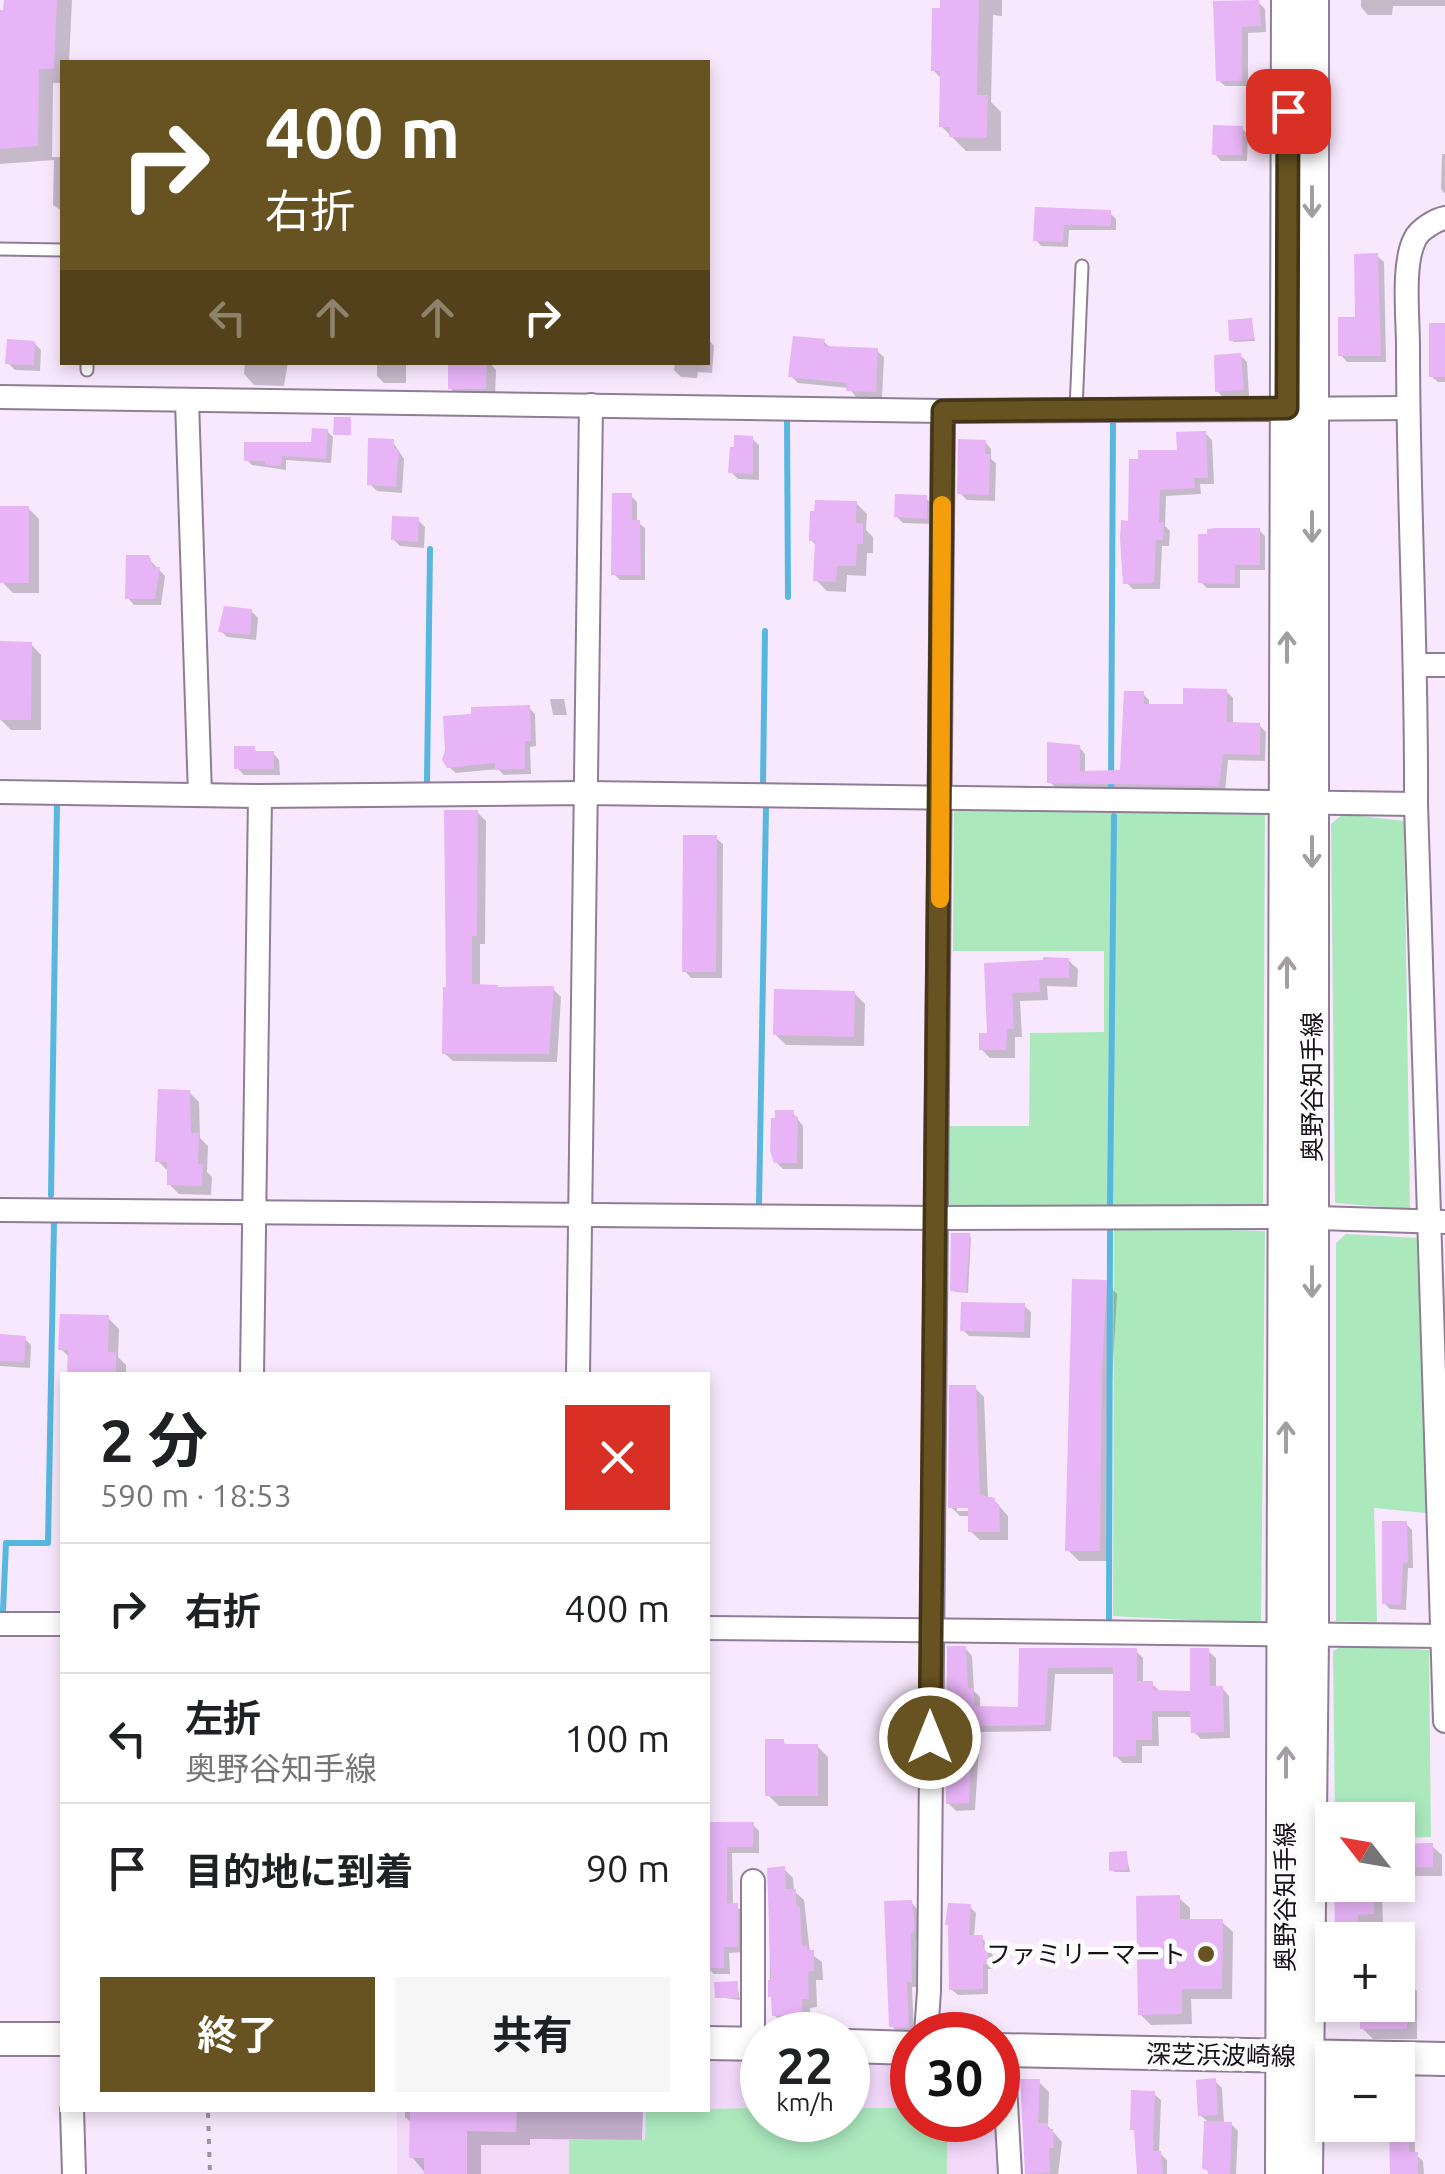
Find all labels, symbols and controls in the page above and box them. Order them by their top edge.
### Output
pin [1246,69,1331,154]
icon: arrive [1261,84,1316,139]
text: 400 m [265,93,460,171]
icon: right [100,100,230,230]
text: 右折 [265,185,355,236]
one-way arrow [1302,186,1322,218]
icon: left [200,290,255,345]
icon: ahead [305,290,360,345]
icon: ahead [410,290,465,345]
icon: right [515,290,570,345]
one-way arrow [1302,510,1322,543]
one-way arrow [1278,631,1296,664]
one-way arrow [1302,836,1322,868]
one-way arrow [1278,956,1296,988]
street label: 奥野谷知手線 [1298,1012,1326,1162]
one-way arrow [1302,1266,1322,1298]
button: close [565,1405,670,1510]
text: 2 分 [100,1406,208,1473]
one-way arrow [1276,1421,1296,1454]
text: 590 m · 18:53 [100,1477,292,1513]
icon: right [100,1581,155,1636]
text: 400 m [564,1587,670,1629]
text: 右折 [185,1590,261,1632]
position arrow [878,1686,982,1790]
text: 左折 [185,1697,261,1739]
icon: left [100,1711,155,1766]
text: 100 m [564,1717,670,1759]
one-way arrow [1276,1746,1296,1778]
text: 奥野谷知手線 [185,1750,377,1786]
north arrow [1315,1802,1415,1902]
map controls [1315,1802,1415,2142]
street label: 奥野谷知手線 [1271,1822,1299,1972]
icon: arrive [100,1841,155,1896]
text: 90 m [586,1847,670,1889]
text: 目的地に到着 [185,1850,413,1892]
button: + [1315,1922,1415,2022]
place label: ファミリーマート [986,1940,1186,1968]
marker: ファミリーマート [1195,1943,1217,1965]
button: 終了 [100,1977,375,2092]
button: 共有 [395,1977,670,2092]
speed limit sign: 30 [890,2012,1020,2142]
text: 22 [777,2037,833,2093]
street label: 深芝浜波崎線 [1146,2040,1296,2070]
button: − [1315,2042,1415,2142]
text: km/h [776,2088,834,2116]

